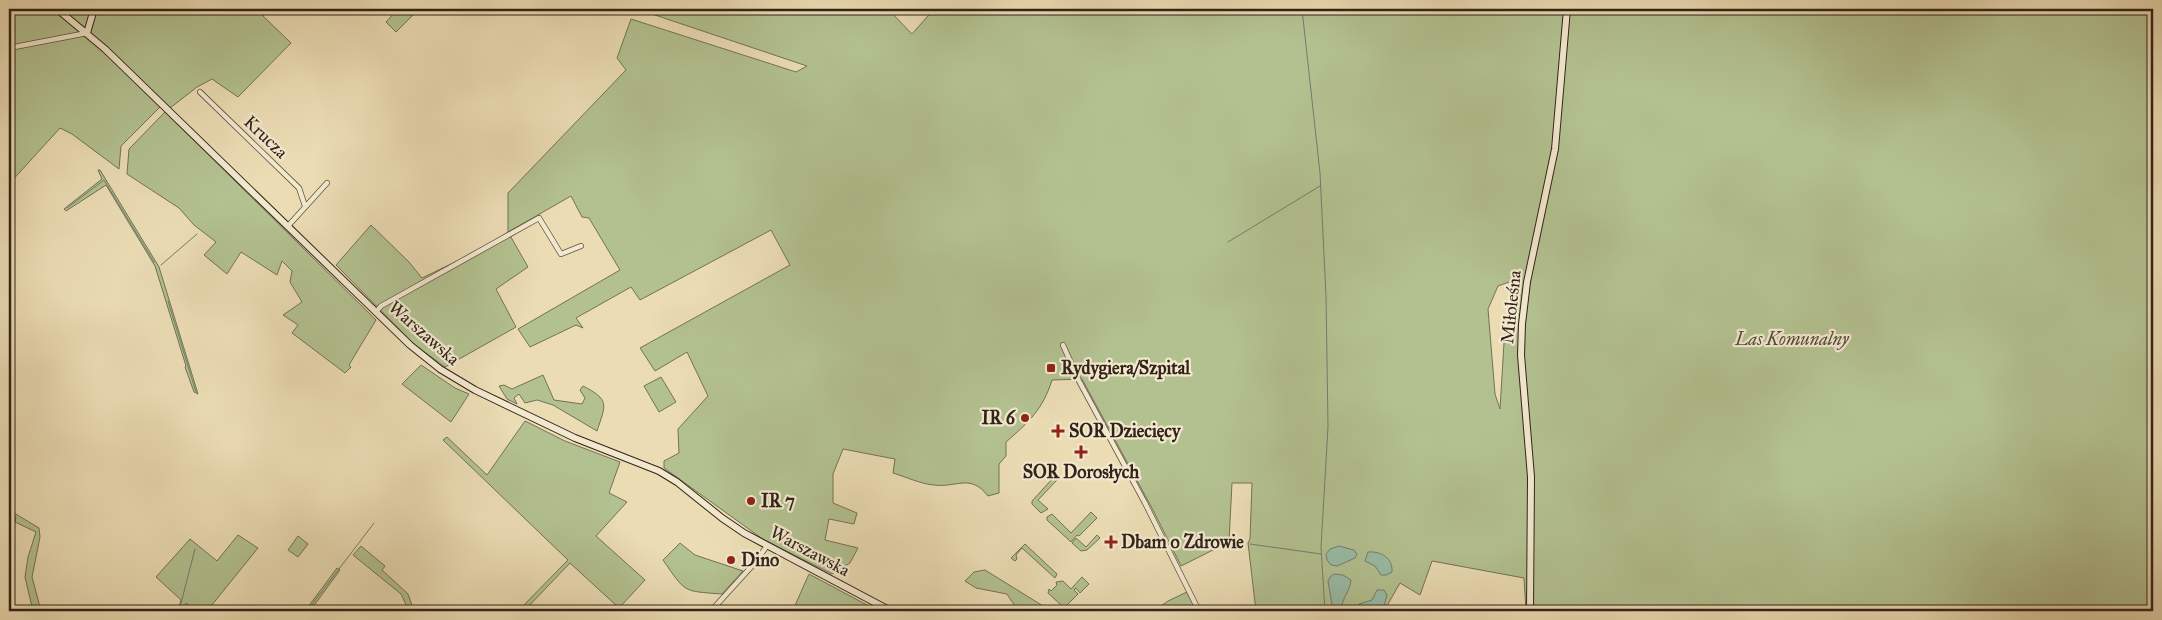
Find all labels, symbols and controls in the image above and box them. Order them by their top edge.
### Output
street label: Krucza [239,111,293,163]
street label: Miłoleśna [1496,269,1526,345]
street label: Warszawska [384,296,464,370]
park label: Las Komunalny [1734,328,1850,350]
place label: Rydygiera/Szpital [1061,357,1191,380]
marker: Rydygiera/Szpital [1045,362,1057,374]
place label: IR 6 [982,407,1016,429]
marker: IR 6 [1019,412,1031,424]
place label: SOR Dziecięcy [1069,420,1182,443]
marker: SOR Dziecięcy [1051,424,1065,438]
marker: SOR Dorosłych [1074,445,1088,459]
place label: SOR Dorosłych [1023,461,1140,484]
place label: IR 7 [761,490,795,512]
marker: IR 7 [745,495,757,507]
street label: Warszawska [766,521,854,581]
place label: Dbam o Zdrowie [1121,531,1244,553]
marker: Dbam o Zdrowie [1105,536,1117,548]
place label: Dino [741,549,779,571]
marker: Dino [725,554,737,566]

